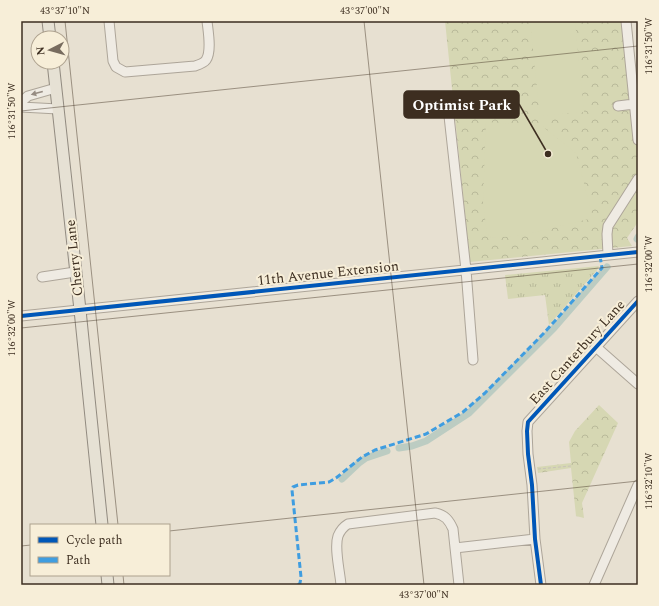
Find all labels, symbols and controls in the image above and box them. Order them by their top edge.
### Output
text: 43°37'10"N [40,3,90,19]
text: 43°37'00"N [340,3,390,19]
text: 116°31'50"W [641,17,657,74]
north arrow [30,30,70,70]
text: N [32,46,49,56]
text: 116°31'50"W [4,82,20,139]
one-way arrow [31,91,44,97]
callout: Optimist Park [404,91,519,118]
text: Optimist Park [412,94,512,117]
street label: Cherry Lane [60,218,88,297]
text: 116°32'00"W [641,235,657,292]
street label: 11th Avenue Extension [256,255,400,291]
street label: East Canterbury Lane [524,295,630,409]
text: 116°32'00"W [4,299,20,356]
text: 116°32'10"W [641,452,657,509]
legend [30,524,170,576]
text: Cycle path [66,531,123,550]
text: Path [66,551,91,570]
text: 43°37'00"N [399,587,449,603]

